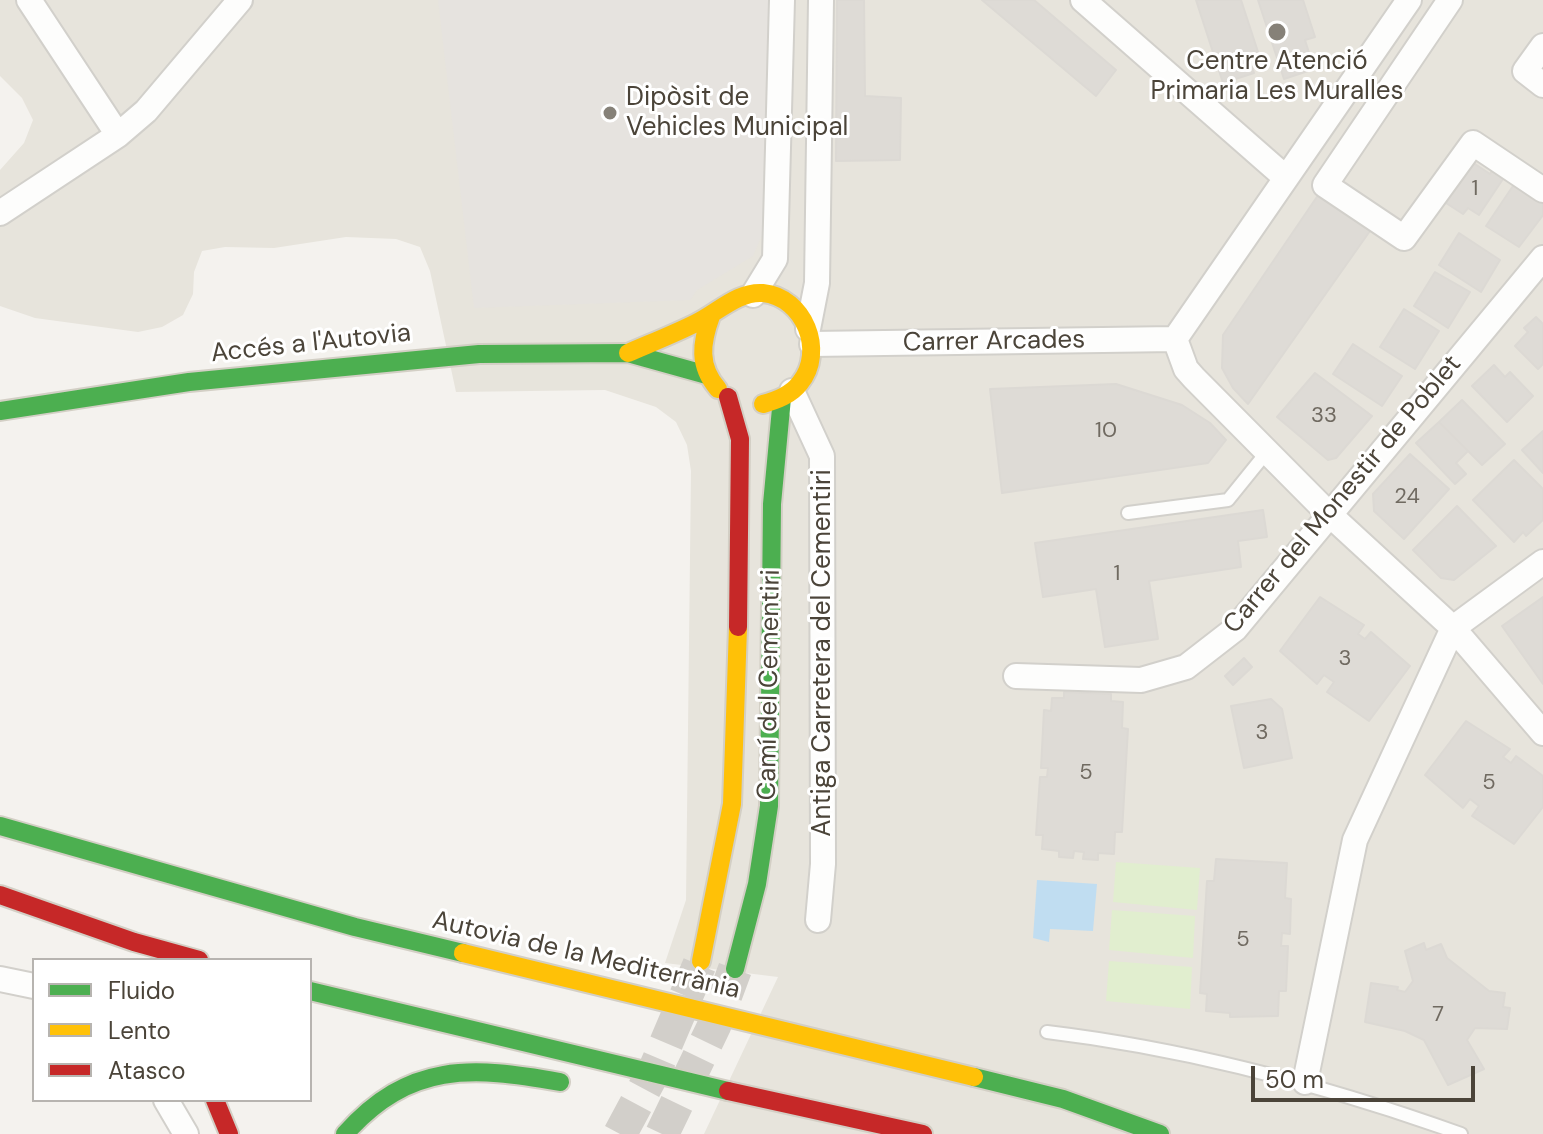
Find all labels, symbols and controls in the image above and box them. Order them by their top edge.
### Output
marker: Centre Atenció Primaria Les Muralles [1266,21,1288,43]
place label: Centre Atenció Primaria Les Muralles [1150,46,1404,108]
place label: Dipòsit de Vehicles Municipal [626,82,848,144]
marker: Dipòsit de Vehicles Municipal [601,104,619,122]
house number: 1 [1472,176,1478,202]
street label: Accés a l'Autovia [209,318,413,370]
street label: Carrer Arcades [903,325,1085,359]
street label: Carrer del Monestir de Poblet [1217,350,1469,640]
house number: 33 [1311,403,1337,429]
house number: 10 [1095,418,1117,444]
street label: Antiga Carretera del Cementiri [807,469,839,837]
house number: 24 [1394,484,1420,510]
house number: 1 [1114,561,1120,587]
street label: Camí del Cementiri [752,569,788,801]
house number: 3 [1338,646,1352,672]
house number: 3 [1255,720,1269,746]
house number: 5 [1079,760,1093,786]
house number: 5 [1482,770,1496,796]
street label: Autovia de la Mediterrània [429,905,743,1007]
house number: 5 [1236,927,1250,953]
legend [32,958,312,1102]
text: Fluido [108,975,175,1006]
house number: 7 [1432,1002,1444,1028]
text: Lento [108,1015,171,1046]
scale bar [1255,1050,1479,1100]
text: Atasco [108,1055,185,1086]
text: 50 m [1265,1064,1324,1095]

